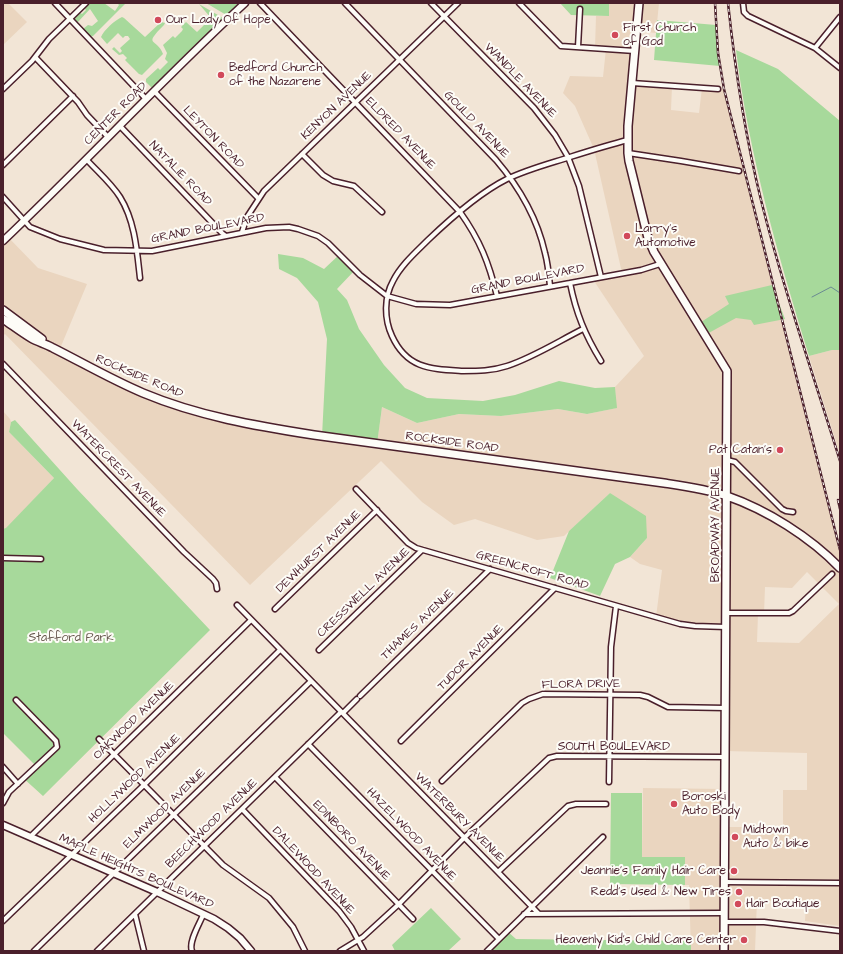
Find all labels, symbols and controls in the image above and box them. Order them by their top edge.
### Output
place label: Our Lady Of Hope [166,13,271,27]
marker: Our Lady Of Hope [153,15,163,25]
place label: First Church of God [623,21,696,49]
marker: First Church of God [610,30,620,40]
street label: WANDLE AVENUE [481,41,559,121]
place label: Bedford Church of the Nazarene [229,61,322,89]
street label: KENYON AVENUE [299,69,375,143]
marker: Bedford Church of the Nazarene [216,70,226,80]
street label: CENTER ROAD [82,80,150,148]
street label: GOULD AVENUE [440,88,512,162]
street label: ELDRED AVENUE [362,95,438,173]
street label: LEYTON ROAD [179,104,247,172]
street label: NATALIE ROAD [145,139,215,209]
street label: GRAND BOULEVARD [150,211,266,247]
place label: Larry's Automotive [635,222,696,250]
marker: Larry's Automotive [622,231,632,241]
street label: GRAND BOULEVARD [470,262,586,298]
street label: ROCKSIDE ROAD [93,352,185,402]
street label: WATERCREST AVENUE [68,417,168,521]
street label: ROCKSIDE ROAD [405,429,499,457]
place label: Pat Catan's [709,443,772,457]
marker: Pat Catan's [775,445,785,455]
street label: BROADWAY AVENUE [709,468,723,582]
street label: DEWHURST AVENUE [274,508,364,596]
street label: CRESSWELL AVENUE [315,545,413,641]
street label: GREENCROFT ROAD [474,548,590,594]
street label: THAMES AVENUE [379,587,457,663]
street label: TUDOR AVENUE [435,622,507,694]
park label: Stafford Park [29,631,113,645]
street label: FLORA DRIVE [542,677,620,693]
street label: OAKWOOD AVENUE [91,679,177,763]
street label: HOLLYWOOD AVENUE [86,731,184,827]
street label: SOUTH BOULEVARD [558,740,670,754]
street label: ELMWOOD AVENUE [121,766,209,852]
street label: WATERBURY AVENUE [411,770,507,866]
street label: BEECHWOOD AVENUE [163,776,261,872]
street label: HAZELWOOD AVENUE [363,786,459,884]
place label: Boroski Auto Body [682,790,740,818]
street label: EDINBORO AVENUE [309,798,393,884]
marker: Boroski Auto Body [669,799,679,809]
place label: Midtown Auto & bike [743,823,808,851]
street label: DALEWOOD AVENUE [269,824,357,918]
street label: MAPLE HEIGHTS BOULEVARD [57,831,215,913]
marker: Midtown Auto & bike [730,832,740,842]
place label: Jeannie's Family Hair Care [581,864,726,878]
marker: Jeannie's Family Hair Care [729,866,739,876]
place label: Redd's Used & New Tires [591,885,731,899]
marker: Redd's Used & New Tires [734,887,744,897]
place label: Hair Boutique [746,897,819,911]
marker: Hair Boutique [733,899,743,909]
place label: Heavenly Kid's Child Care Center [556,933,736,947]
marker: Heavenly Kid's Child Care Center [739,935,749,945]

